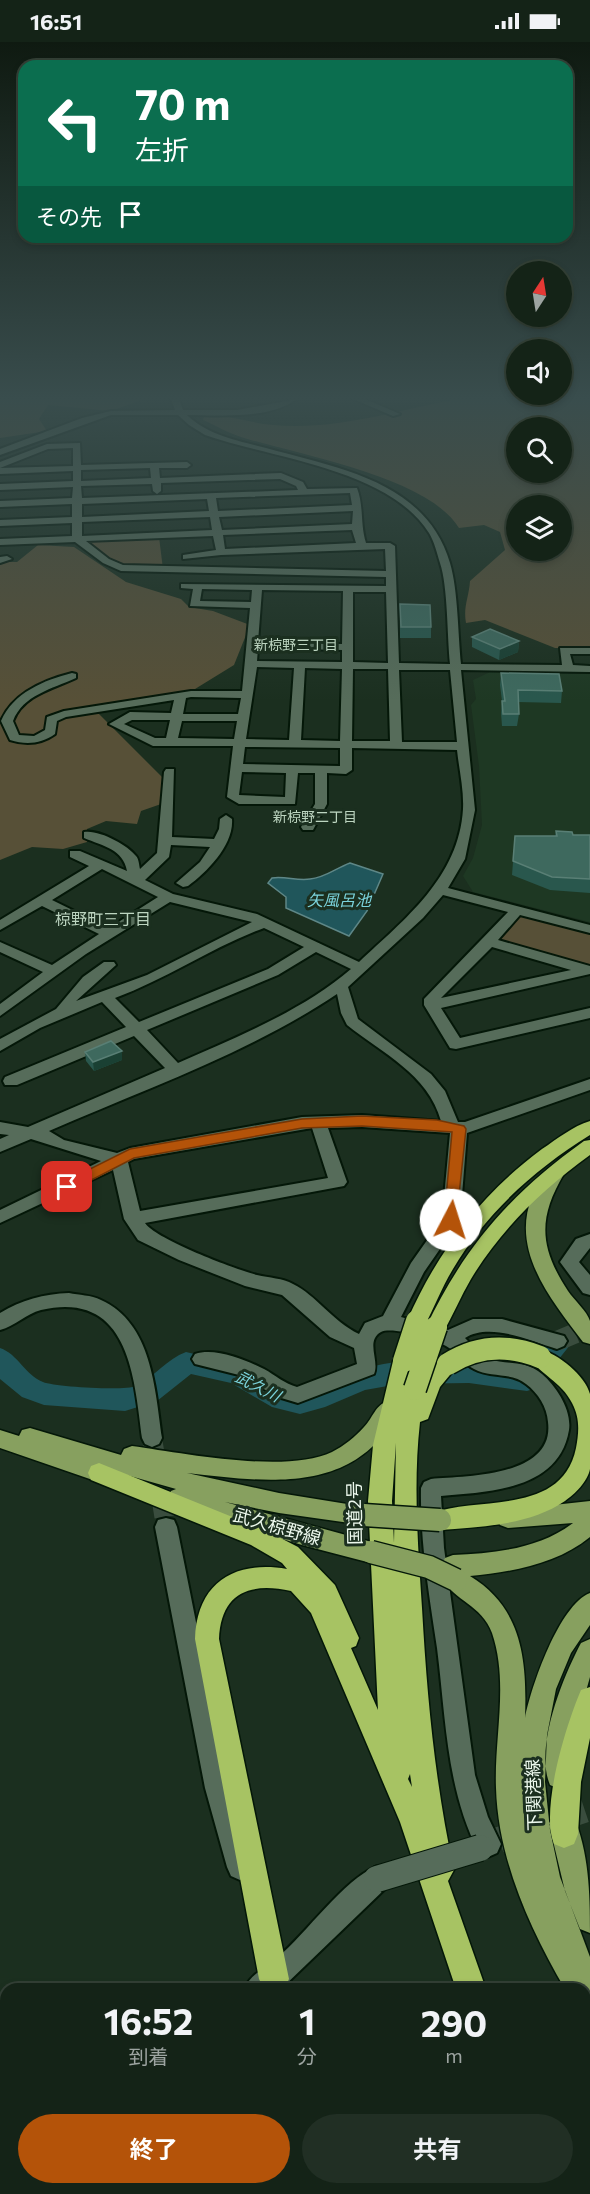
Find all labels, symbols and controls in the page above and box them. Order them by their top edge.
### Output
text: 16:51 [30,8,82,35]
text: 70 m [135,77,230,129]
icon: left [36,84,114,162]
text: 左折 [135,133,189,166]
icon: arrive [114,198,147,231]
text: その先 [36,203,102,230]
north arrow [506,261,572,327]
map controls [506,261,572,561]
button: sound [506,339,572,405]
button: search [506,417,572,483]
button: layers [506,495,572,561]
district label: 新椋野三丁目 [254,636,338,653]
district label: 新椋野二丁目 [273,808,357,825]
water label: 矢風呂池 [307,890,373,909]
district label: 椋野町三丁目 [55,909,151,928]
pin [41,1161,92,1212]
icon: arrive [50,1170,83,1203]
position arrow [419,1188,483,1252]
water label: 武久川 [233,1366,286,1406]
street label: 国道2号 [342,1481,366,1545]
street label: 武久椋野線 [231,1503,324,1549]
street label: 下関港線 [521,1759,545,1831]
text: 16:52 [104,1998,193,2042]
text: 1 [299,1998,315,2042]
text: 290 [421,2000,487,2044]
text: m [445,2043,463,2067]
text: 到着 [129,2044,169,2068]
text: 分 [297,2044,317,2068]
button: 終了 [18,2114,290,2183]
button: 共有 [302,2114,573,2183]

